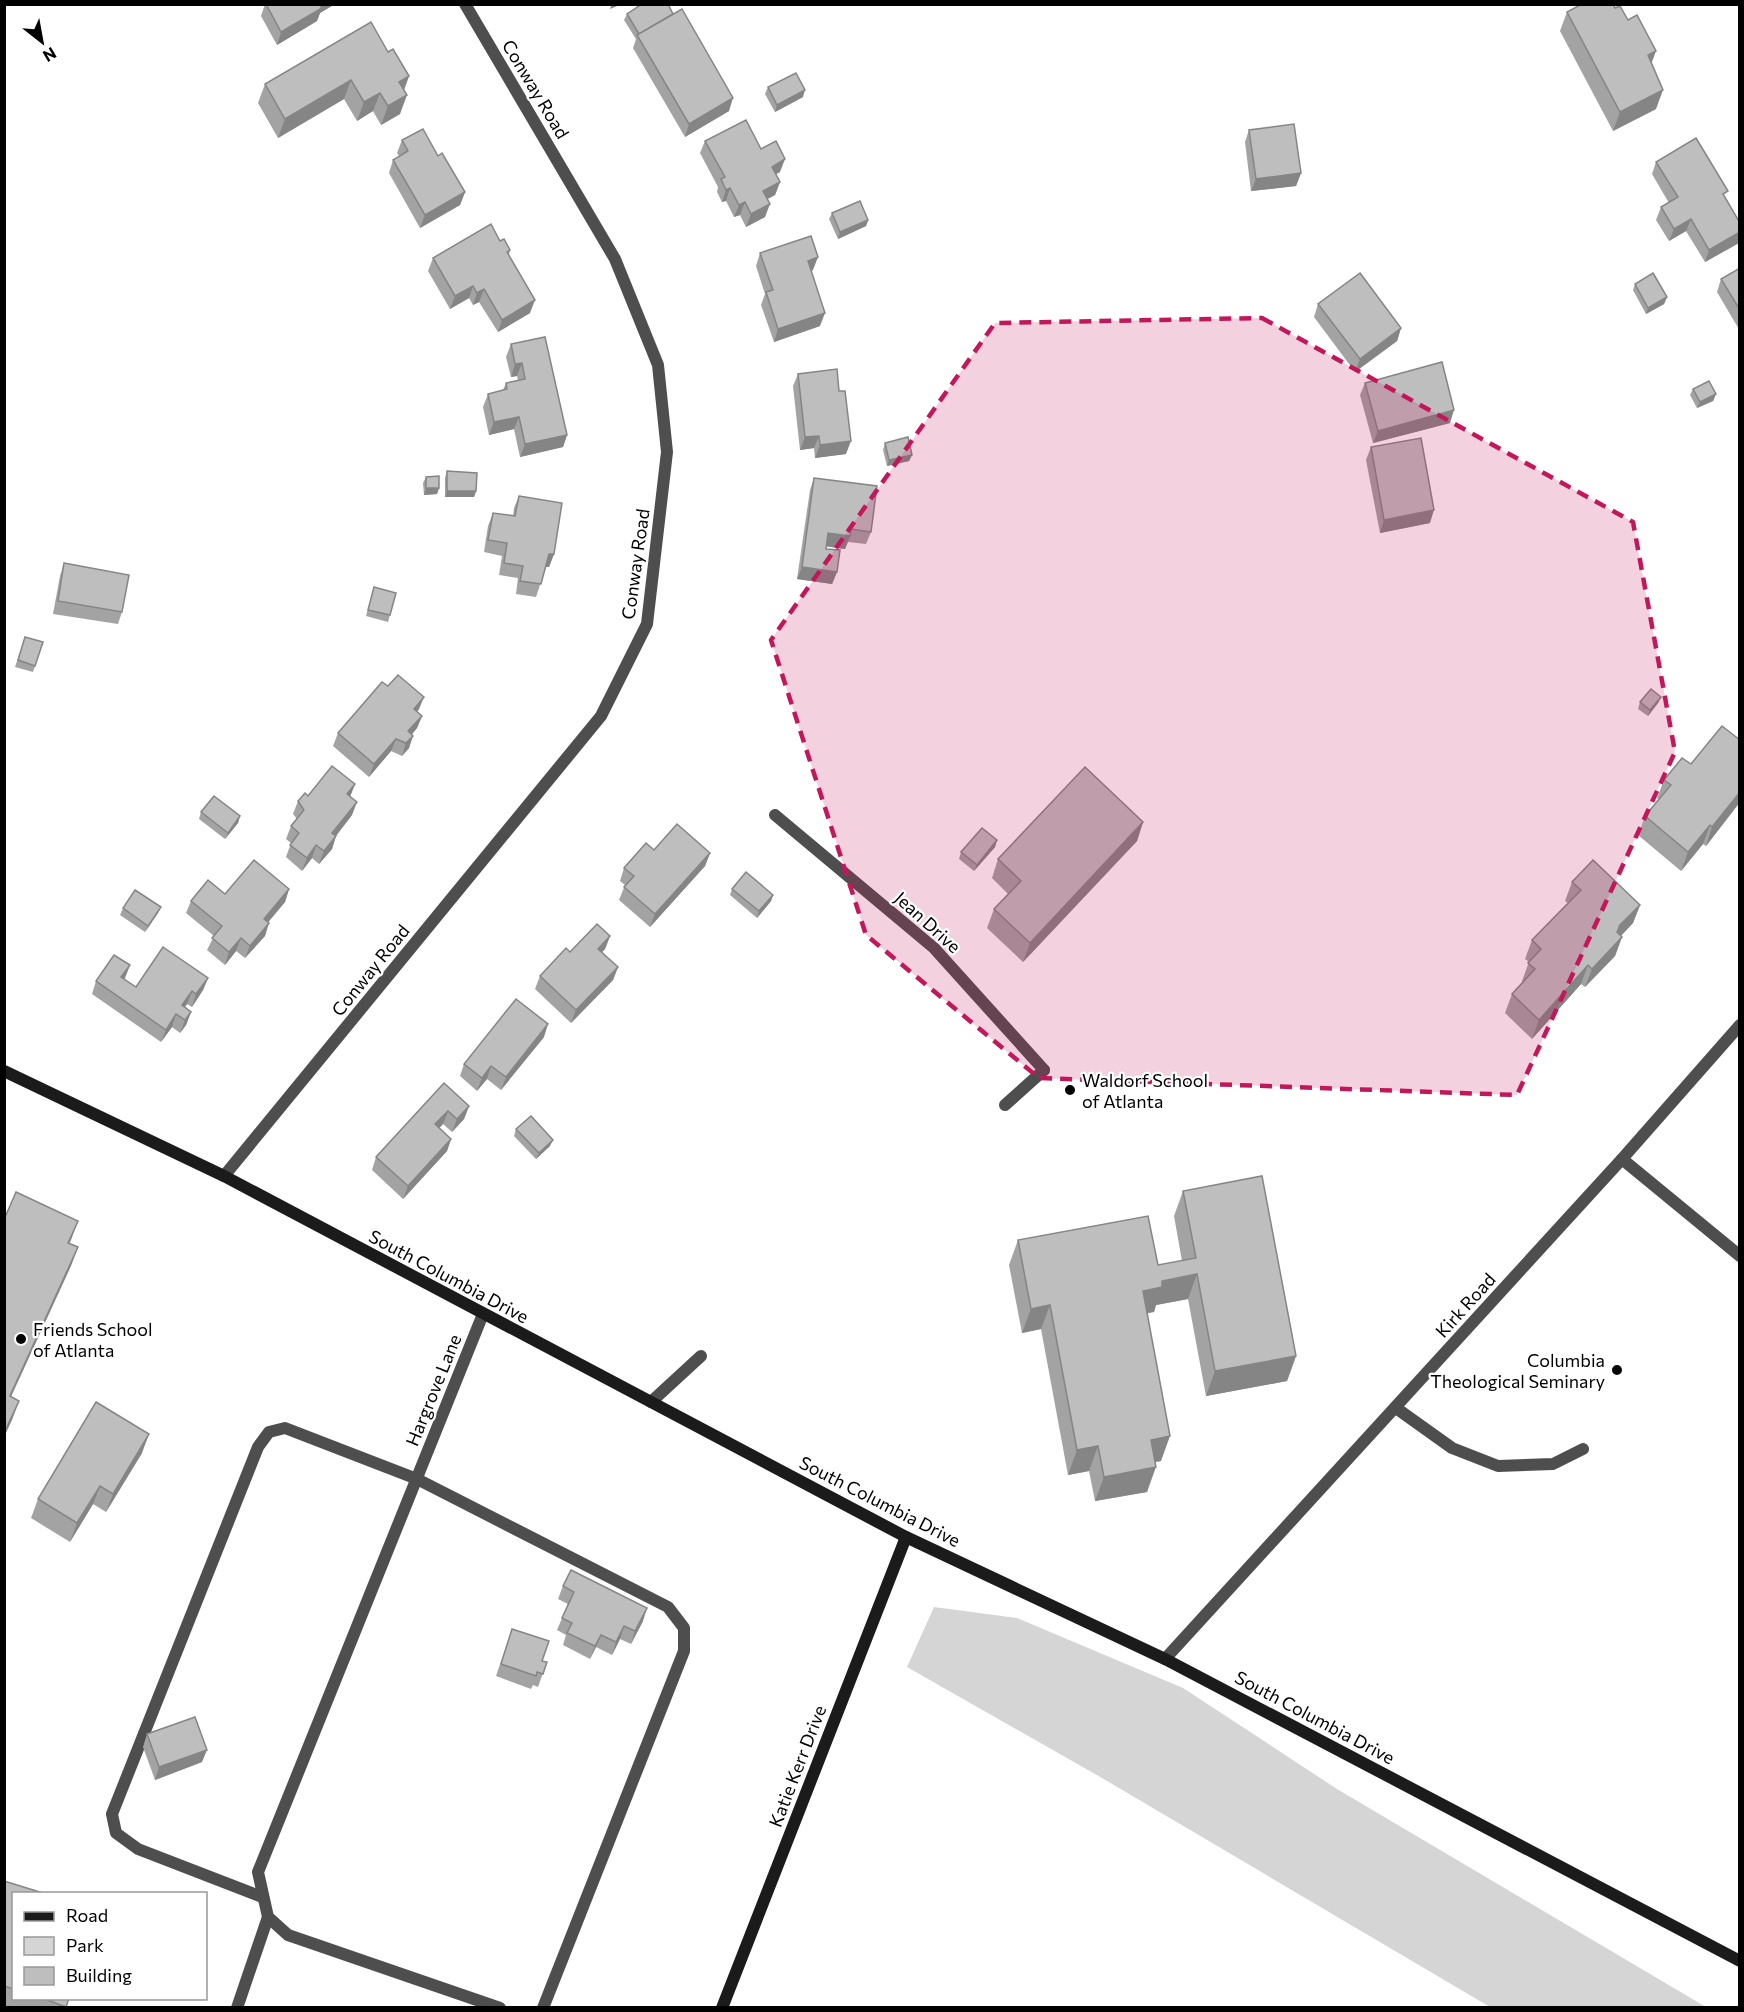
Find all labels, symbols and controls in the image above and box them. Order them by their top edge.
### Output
north arrow [12,12,72,72]
street label: Conway Road [498,36,574,142]
text: N [40,44,60,67]
street label: Conway Road [616,507,654,621]
street label: Jean Drive [890,887,966,957]
street label: Conway Road [326,920,414,1020]
place label: Waldorf School of Atlanta [1082,1069,1208,1112]
marker: Waldorf School of Atlanta [1063,1083,1077,1097]
street label: South Columbia Drive [365,1225,533,1327]
street label: Kirk Road [1430,1268,1500,1342]
place label: Friends School of Atlanta [33,1318,153,1361]
street label: Hargrove Lane [401,1331,465,1449]
marker: Friends School of Atlanta [14,1332,28,1346]
place label: Columbia Theological Seminary [1430,1349,1605,1392]
marker: Columbia Theological Seminary [1610,1363,1624,1377]
street label: South Columbia Drive [796,1451,964,1551]
street label: South Columbia Drive [1231,1666,1399,1768]
street label: Katie Kerr Drive [764,1702,830,1830]
legend [12,1892,207,2000]
text: Road [66,1904,108,1926]
text: Park [66,1934,104,1956]
text: Building [66,1964,132,1986]

